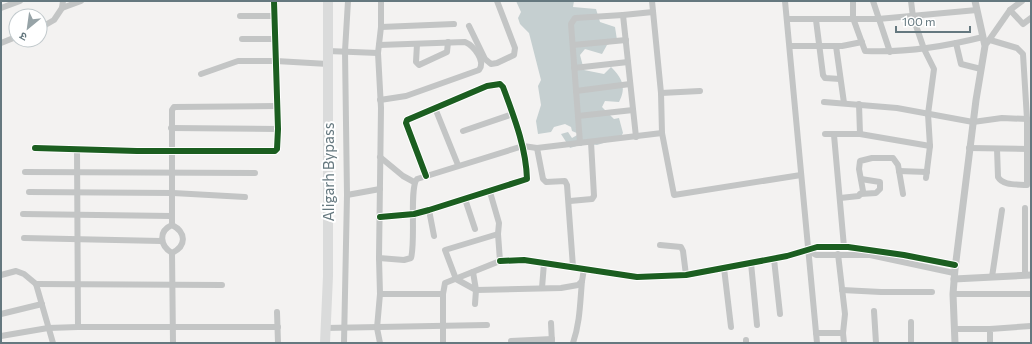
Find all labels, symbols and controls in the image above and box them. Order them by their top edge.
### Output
north arrow [8,8,48,48]
scale bar [896,8,970,34]
text: 100 m [902,14,936,28]
text: उ [16,30,29,44]
street label: Aligarh Bypass [319,122,337,222]

